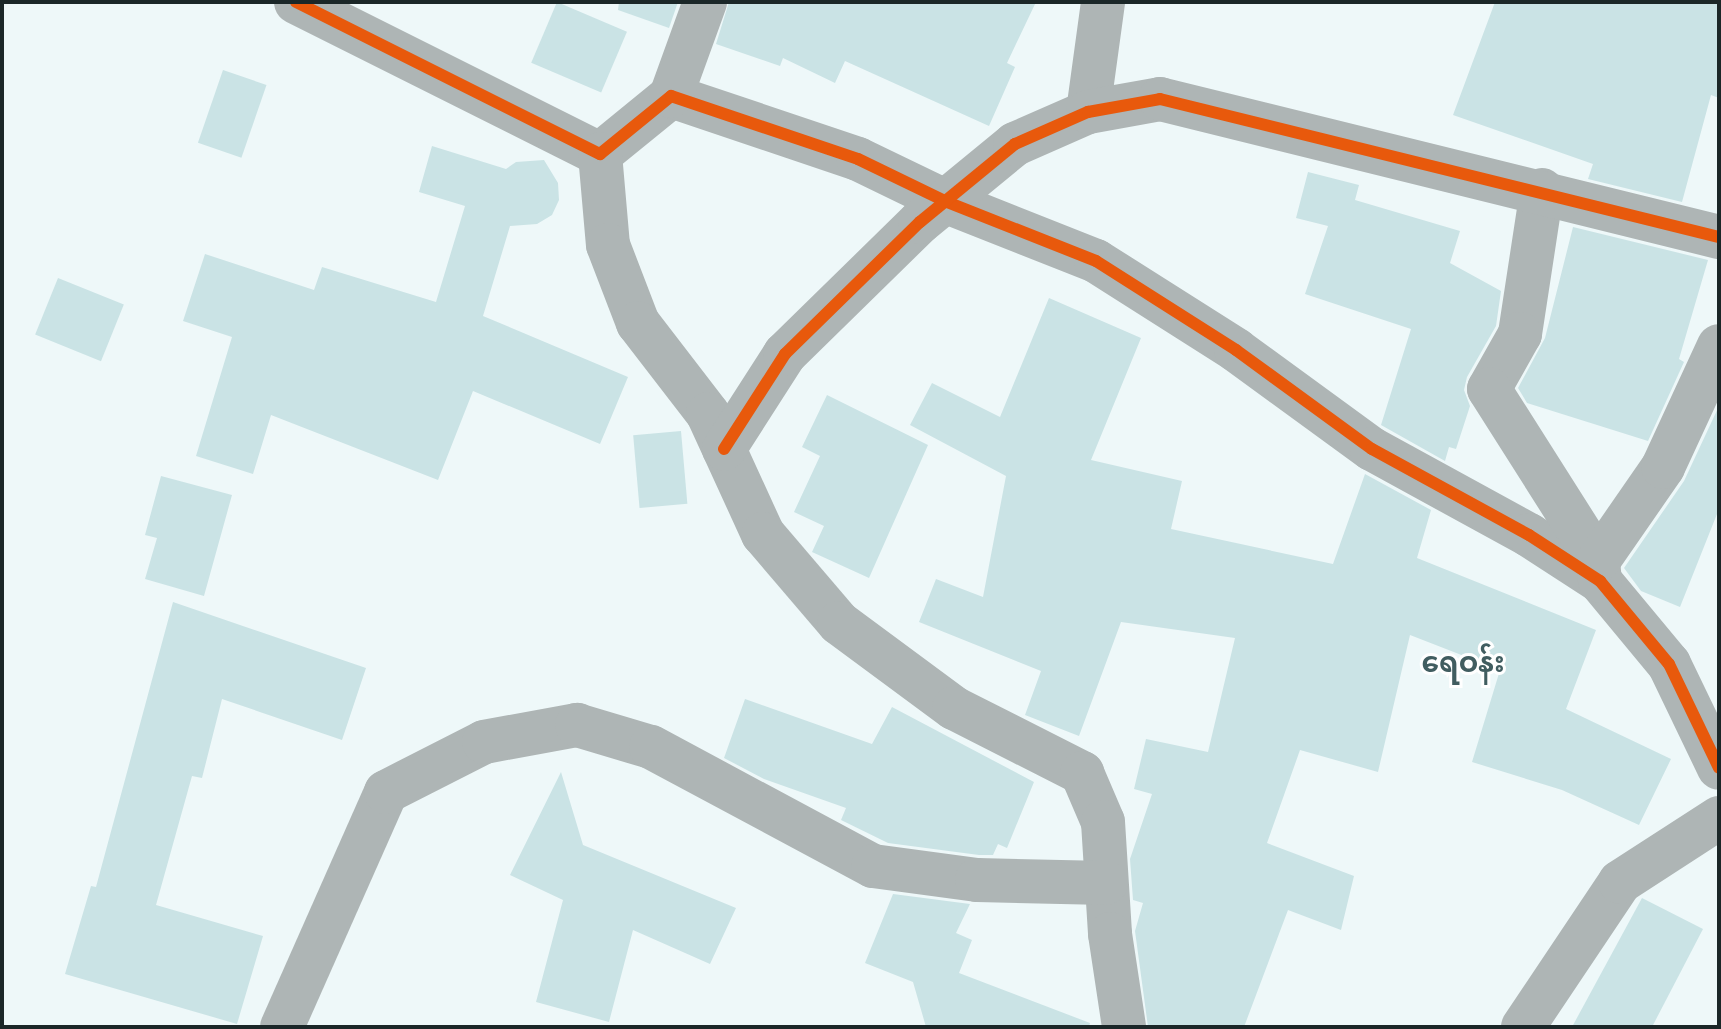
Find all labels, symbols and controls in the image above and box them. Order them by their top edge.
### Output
district label: ရေဝန်း [1421,644,1505,678]

